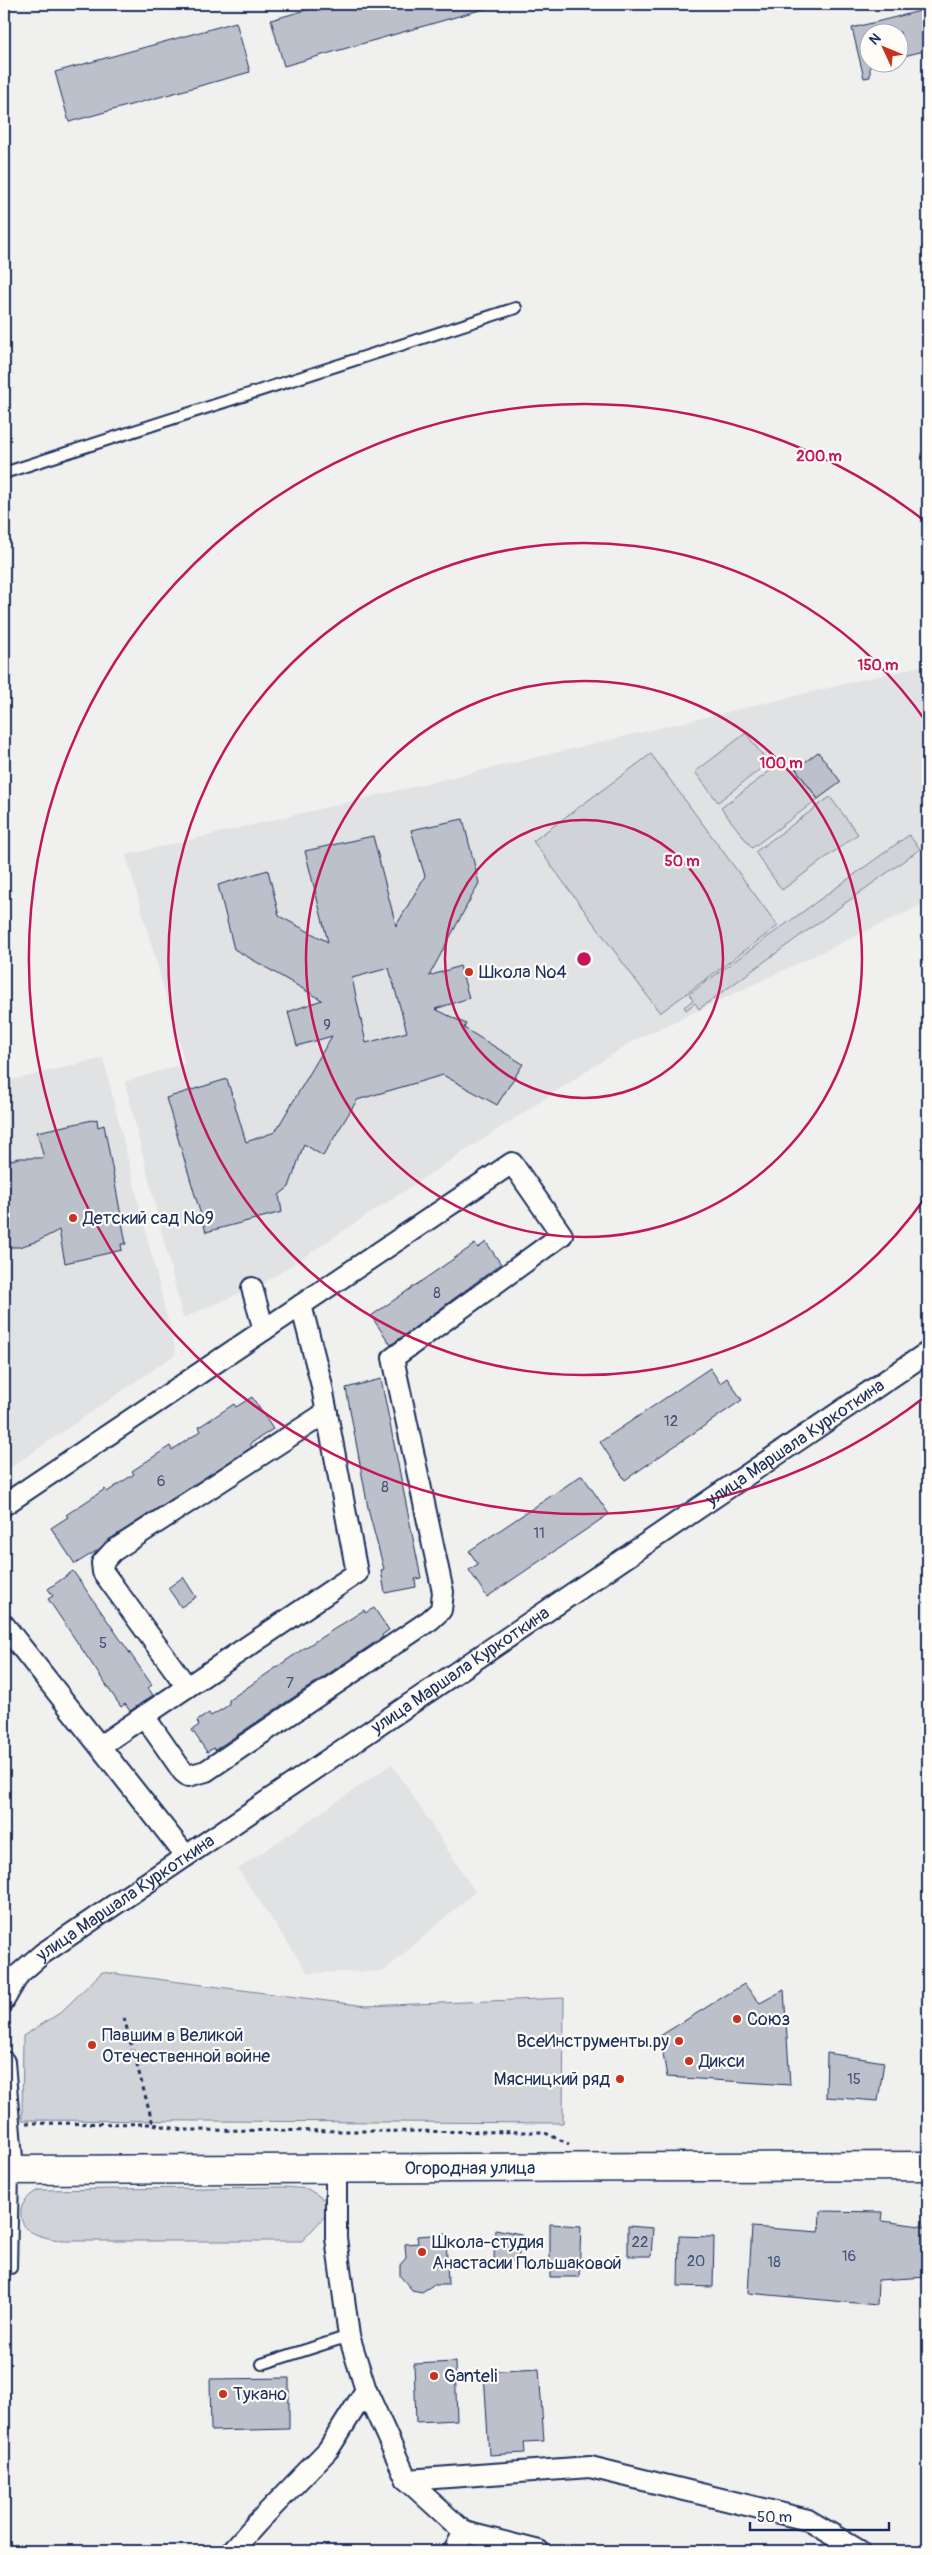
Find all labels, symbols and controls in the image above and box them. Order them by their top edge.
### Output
north arrow [860,22,910,72]
text: N [866,30,884,49]
text: 200 m [796,447,842,466]
text: 150 m [858,656,898,675]
text: 100 m [760,754,802,773]
text: 50 m [665,852,699,871]
centre of rings [575,950,593,968]
place label: Школа №4 [479,961,567,984]
marker: Школа №4 [463,966,475,978]
house number: 9 [323,1016,331,1035]
place label: Детский сад №9 [82,1207,214,1230]
marker: Детский сад №9 [67,1212,79,1224]
house number: 8 [433,1284,441,1303]
street label: улица Маршала Куркоткина [701,1374,889,1512]
house number: 12 [664,1412,678,1431]
house number: 6 [157,1472,165,1491]
house number: 8 [381,1478,389,1497]
house number: 11 [533,1524,545,1543]
street label: улица Маршала Куркоткина [366,1602,554,1740]
house number: 5 [99,1634,107,1653]
house number: 7 [286,1674,294,1693]
street label: улица Маршала Куркоткина [30,1829,219,1967]
place label: Союз [747,2008,790,2031]
marker: Союз [731,2013,743,2025]
place label: Павшим в Великой Отечественной войне [102,2024,270,2068]
place label: ВсеИнструменты.ру [517,2030,669,2053]
marker: ВсеИнструменты.ру [673,2035,685,2047]
marker: Павшим в Великой Отечественной войне [86,2039,98,2051]
place label: Дикси [698,2050,744,2073]
marker: Дикси [683,2055,695,2067]
place label: Мясницкий ряд [494,2068,610,2091]
house number: 15 [847,2070,861,2089]
marker: Мясницкий ряд [614,2073,626,2085]
street label: Огородная улица [405,2157,535,2180]
place label: Школа-студия Анастасии Польшаковой [432,2231,622,2275]
house number: 22 [632,2233,648,2252]
marker: Школа-студия Анастасии Польшаковой [416,2246,428,2258]
house number: 16 [842,2247,856,2266]
house number: 20 [687,2252,705,2271]
house number: 18 [767,2253,781,2272]
place label: Ganteli [444,2365,497,2388]
marker: Ganteli [428,2370,440,2382]
place label: Тукано [233,2383,287,2406]
marker: Тукано [217,2388,229,2400]
scale bar [750,2500,888,2532]
text: 50 m [757,2508,792,2527]

